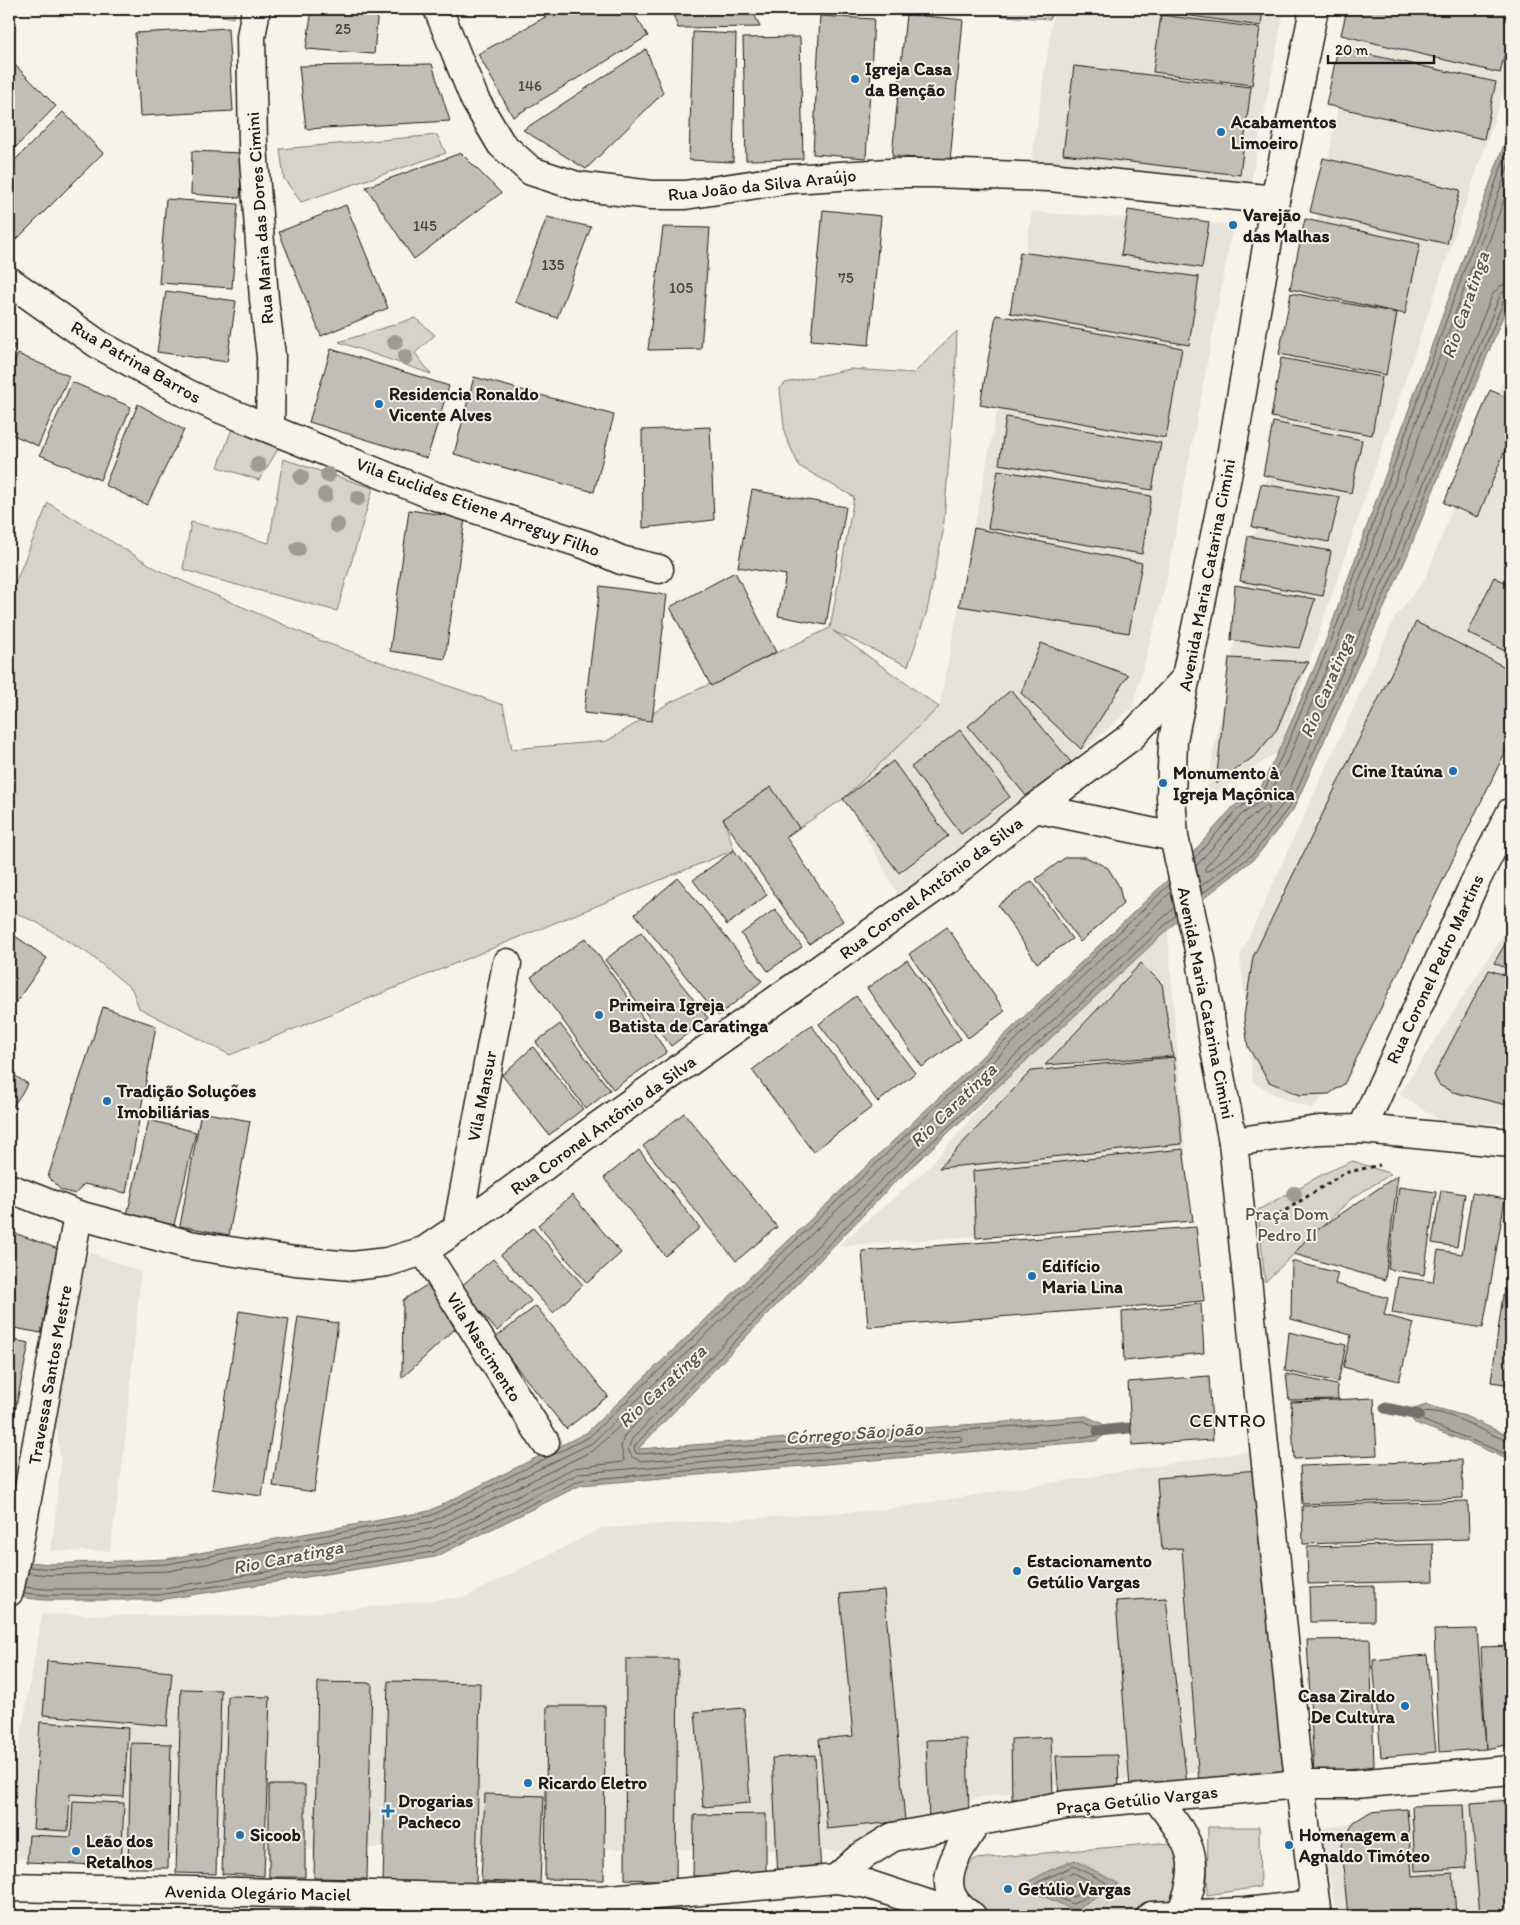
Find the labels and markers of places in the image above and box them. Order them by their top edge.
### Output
place label: Igreja Casa da Benção [865,58,953,101]
marker: Igreja Casa da Benção [849,73,861,85]
place label: Acabamentos Limoeiro [1230,111,1337,154]
marker: Acabamentos Limoeiro [1215,126,1227,138]
place label: Varejão das Malhas [1243,204,1330,247]
marker: Varejão das Malhas [1227,219,1239,231]
place label: Residencia Ronaldo Vicente Alves [389,383,539,426]
marker: Residencia Ronaldo Vicente Alves [373,398,385,410]
place label: Cine Itaúna [1352,760,1444,782]
place label: Monumento à Igreja Maçônica [1173,762,1295,805]
marker: Cine Itaúna [1447,765,1459,777]
marker: Monumento à Igreja Maçônica [1157,777,1169,789]
place label: Primeira Igreja Batista de Caratinga [609,994,768,1037]
marker: Primeira Igreja Batista de Caratinga [593,1009,605,1021]
place label: Tradição Soluções Imobiliárias [116,1080,256,1123]
marker: Tradição Soluções Imobiliárias [101,1095,113,1107]
place label: Edifício Maria Lina [1042,1255,1123,1298]
marker: Edifício Maria Lina [1026,1270,1038,1282]
place label: Estacionamento Getúlio Vargas [1027,1550,1152,1593]
marker: Estacionamento Getúlio Vargas [1011,1565,1023,1577]
place label: Casa Ziraldo De Cultura [1298,1685,1396,1728]
marker: Casa Ziraldo De Cultura [1399,1700,1411,1712]
place label: Ricardo Eletro [538,1772,647,1794]
marker: Ricardo Eletro [522,1777,534,1789]
place label: Drogarias Pacheco [398,1790,473,1833]
marker: Drogarias Pacheco [382,1805,394,1817]
place label: Sicoob [250,1824,301,1846]
place label: Homenagem a Agnaldo Timóteo [1298,1824,1430,1867]
marker: Sicoob [234,1829,246,1841]
place label: Leão dos Retalhos [86,1830,153,1873]
marker: Homenagem a Agnaldo Timóteo [1283,1839,1295,1851]
marker: Leão dos Retalhos [70,1845,82,1857]
place label: Getúlio Vargas [1018,1878,1131,1900]
marker: Getúlio Vargas [1002,1883,1014,1895]

